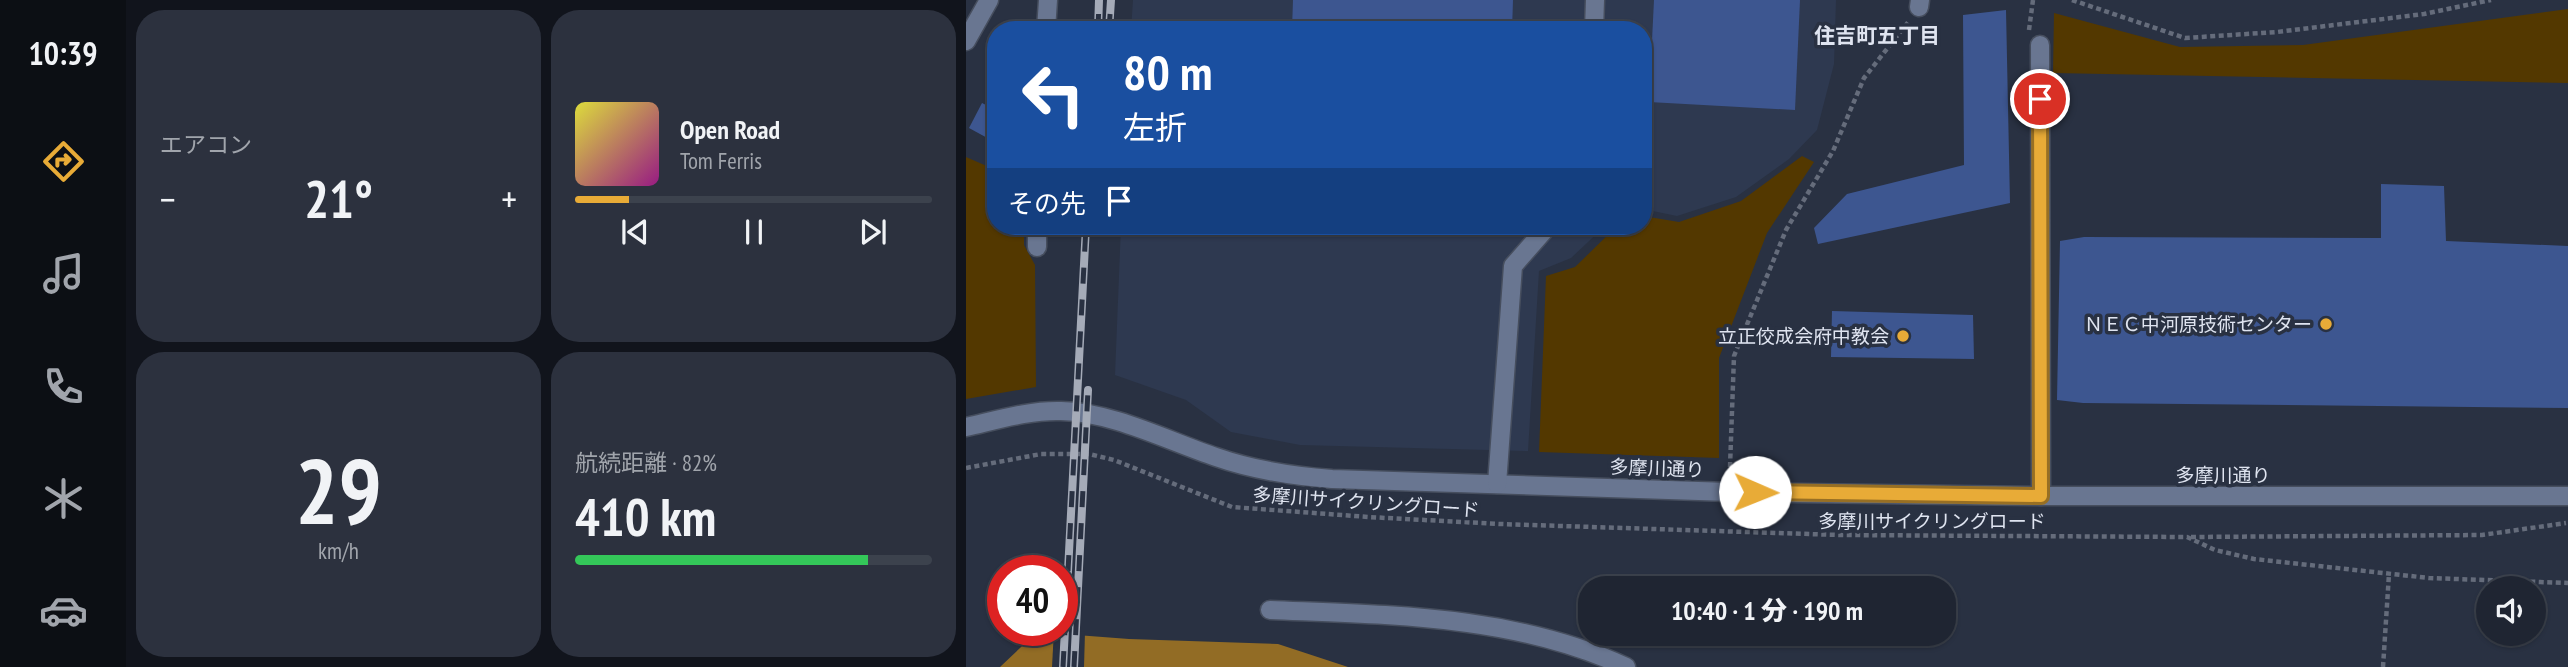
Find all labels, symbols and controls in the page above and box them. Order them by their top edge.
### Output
district label: 住吉町五丁目 [1814,22,1940,49]
text: 10:39 [28,32,98,74]
text: 80 m [1123,40,1212,104]
icon: left [1008,49,1099,140]
pin [2010,69,2070,129]
icon: arrive [2021,80,2059,118]
text: 左折 [1123,106,1187,148]
text: Open Road [680,113,780,146]
text: エアコン [160,130,252,159]
icon: directions [39,137,88,186]
text: Tom Ferris [680,146,762,175]
text: 21° [304,165,373,232]
text: − [160,174,176,223]
text: + [501,174,517,223]
icon: arrive [1100,182,1138,220]
text: その先 [1008,187,1086,220]
icon: previous [616,213,654,251]
icon: pause [735,213,773,251]
icon: next [854,213,892,251]
icon: music [39,249,88,298]
place label: ＮＥＣ中河原技術センター [2084,312,2312,336]
marker: ＮＥＣ中河原技術センター [2318,316,2334,332]
place label: 立正佼成会府中教会 [1718,324,1889,348]
marker: 立正佼成会府中教会 [1895,328,1911,344]
icon: phone [39,362,88,411]
text: 29 [295,431,382,549]
text: 航続距離 · 82% [575,448,717,477]
street label: 多摩川通り [1609,454,1705,482]
position arrow [1718,455,1792,529]
street label: 多摩川通り [2175,463,2271,487]
icon: climate [39,474,88,523]
street label: 多摩川サイクリングロード [1252,482,1480,522]
text: 410 km [575,483,716,550]
street label: 多摩川サイクリングロード [1818,509,2046,533]
text: km/h [318,536,359,565]
speed limit sign: 40 [987,555,1078,646]
map controls [2476,576,2546,646]
button: sound [2476,576,2546,646]
icon: car [39,586,88,635]
text: 10:40 · 1 分 · 190 m [1671,594,1863,627]

